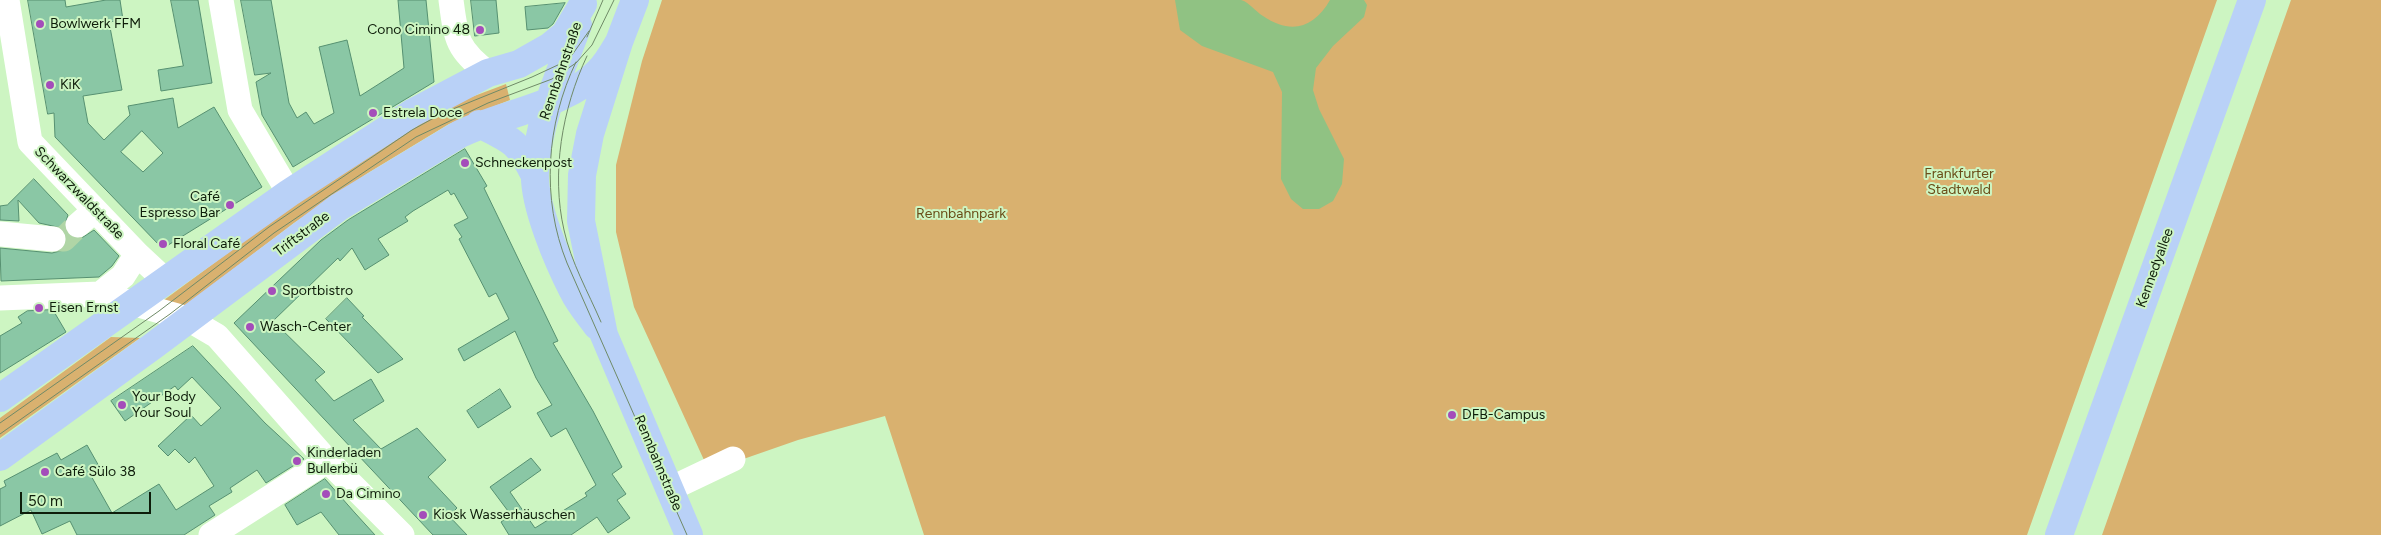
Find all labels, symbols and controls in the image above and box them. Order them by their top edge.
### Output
place label: Bowlwerk FFM [50,16,141,32]
marker: Bowlwerk FFM [34,18,46,30]
street label: Rennbahnstraße [536,20,586,122]
place label: Cono Cimino 48 [367,22,470,38]
marker: Cono Cimino 48 [474,24,486,36]
place label: KiK [60,77,80,93]
marker: KiK [44,79,56,91]
place label: Estrela Doce [383,105,462,121]
marker: Estrela Doce [367,107,379,119]
street label: Schwarzwaldstraße [31,143,127,243]
place label: Schneckenpost [475,155,572,171]
marker: Schneckenpost [459,157,471,169]
park label: Frankfurter Stadtwald [1924,166,1994,198]
place label: Café Espresso Bar [139,189,220,222]
marker: Café Espresso Bar [224,199,236,211]
park label: Rennbahnpark [916,206,1006,222]
street label: Triftstraße [271,208,333,260]
street label: Kennedyallee [2133,226,2177,310]
place label: Floral Café [173,236,240,252]
marker: Floral Café [157,238,169,250]
place label: Sportbistro [282,283,353,299]
marker: Sportbistro [266,285,278,297]
place label: Eisen Ernst [49,300,119,316]
marker: Eisen Ernst [33,302,45,314]
place label: Wasch-Center [260,319,351,335]
marker: Wasch-Center [244,321,256,333]
place label: Your Body Your Soul [132,389,196,422]
marker: Your Body Your Soul [116,399,128,411]
place label: DFB-Campus [1462,407,1545,423]
marker: DFB-Campus [1446,409,1458,421]
street label: Rennbahnstraße [630,413,686,513]
place label: Kinderladen Bullerbü [307,445,381,478]
marker: Kinderladen Bullerbü [291,455,303,467]
place label: Café Sülo 38 [55,464,136,480]
marker: Café Sülo 38 [39,466,51,478]
scale bar [22,482,154,514]
place label: Da Cimino [336,486,401,502]
marker: Da Cimino [320,488,332,500]
text: 50 m [28,492,63,510]
place label: Kiosk Wasserhäuschen [433,507,575,523]
marker: Kiosk Wasserhäuschen [417,509,429,521]

